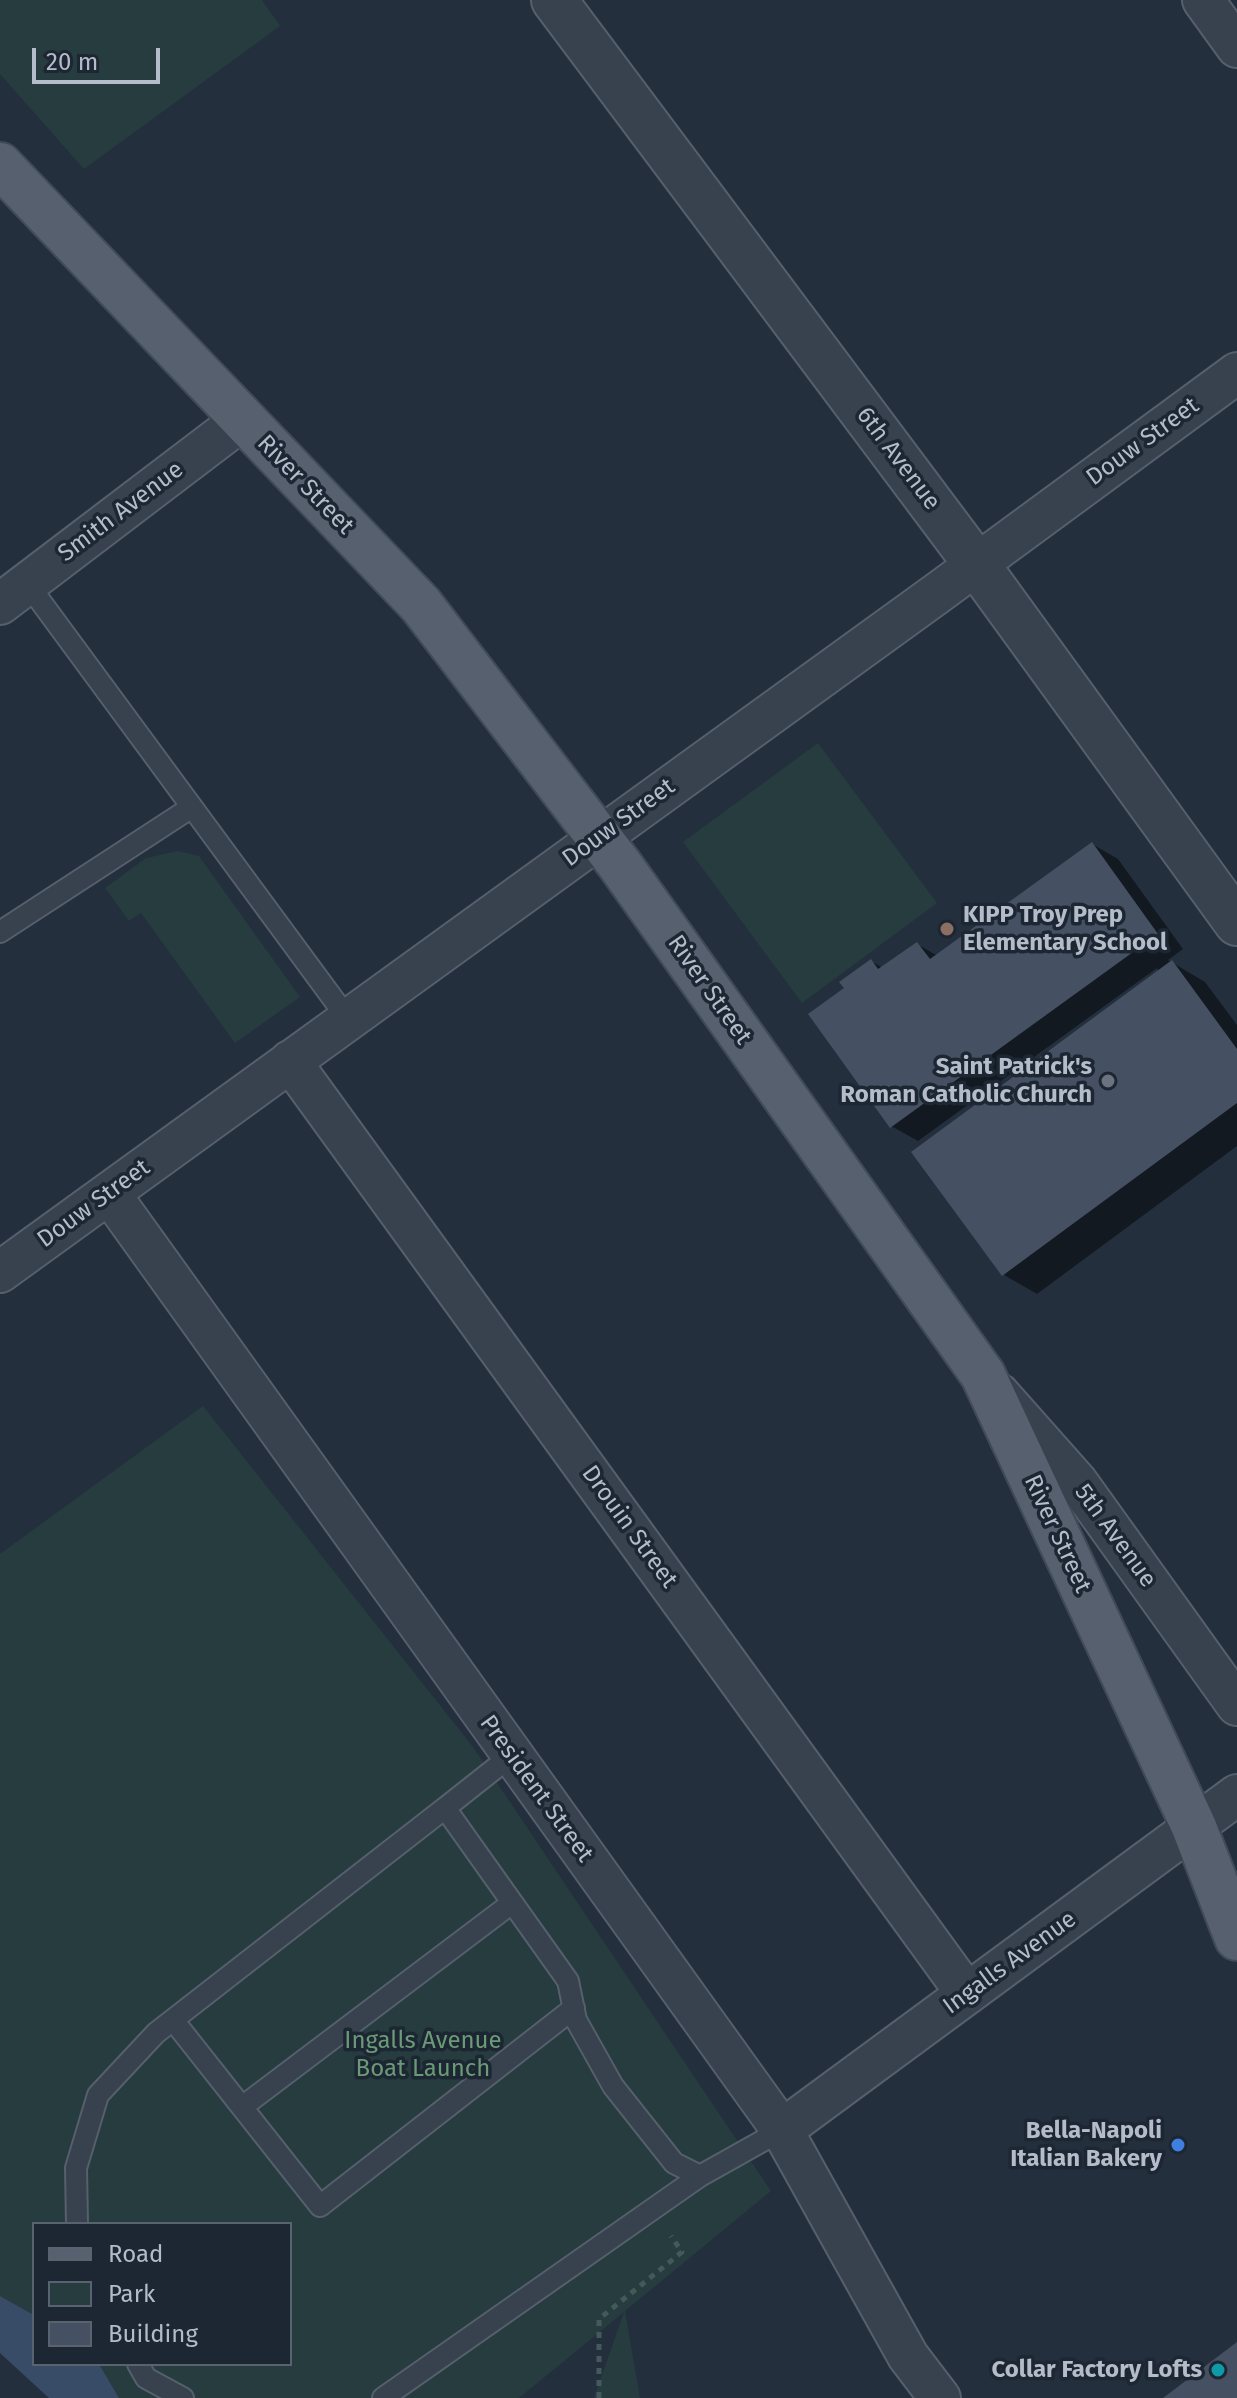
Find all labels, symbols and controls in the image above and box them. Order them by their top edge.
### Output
scale bar [36,32,164,82]
text: 20 m [46,48,98,76]
street label: Douw Street [1081,392,1205,492]
street label: 6th Avenue [850,402,946,516]
street label: River Street [251,429,359,541]
street label: Smith Avenue [53,456,189,568]
street label: Douw Street [557,773,681,873]
place label: KIPP Troy Prep Elementary School [963,901,1167,957]
marker: KIPP Troy Prep Elementary School [938,920,956,938]
street label: River Street [661,930,757,1050]
place label: Saint Patrick's Roman Catholic Church [840,1053,1092,1109]
marker: Saint Patrick's Roman Catholic Church [1099,1072,1117,1090]
street label: Douw Street [32,1154,156,1254]
street label: Drouin Street [575,1460,683,1594]
street label: River Street [1017,1470,1097,1598]
street label: 5th Avenue [1068,1479,1162,1593]
street label: President Street [473,1710,599,1868]
street label: Ingalls Avenue [938,1905,1082,2021]
park label: Ingalls Avenue Boat Launch [344,2027,502,2083]
place label: Bella-Napoli Italian Bakery [1010,2117,1162,2173]
marker: Bella-Napoli Italian Bakery [1169,2136,1187,2154]
legend [32,2222,292,2366]
text: Road [108,2240,163,2268]
text: Park [108,2280,155,2308]
text: Building [108,2320,198,2348]
place label: Collar Factory Lofts [991,2356,1202,2384]
marker: Collar Factory Lofts [1209,2361,1227,2379]

